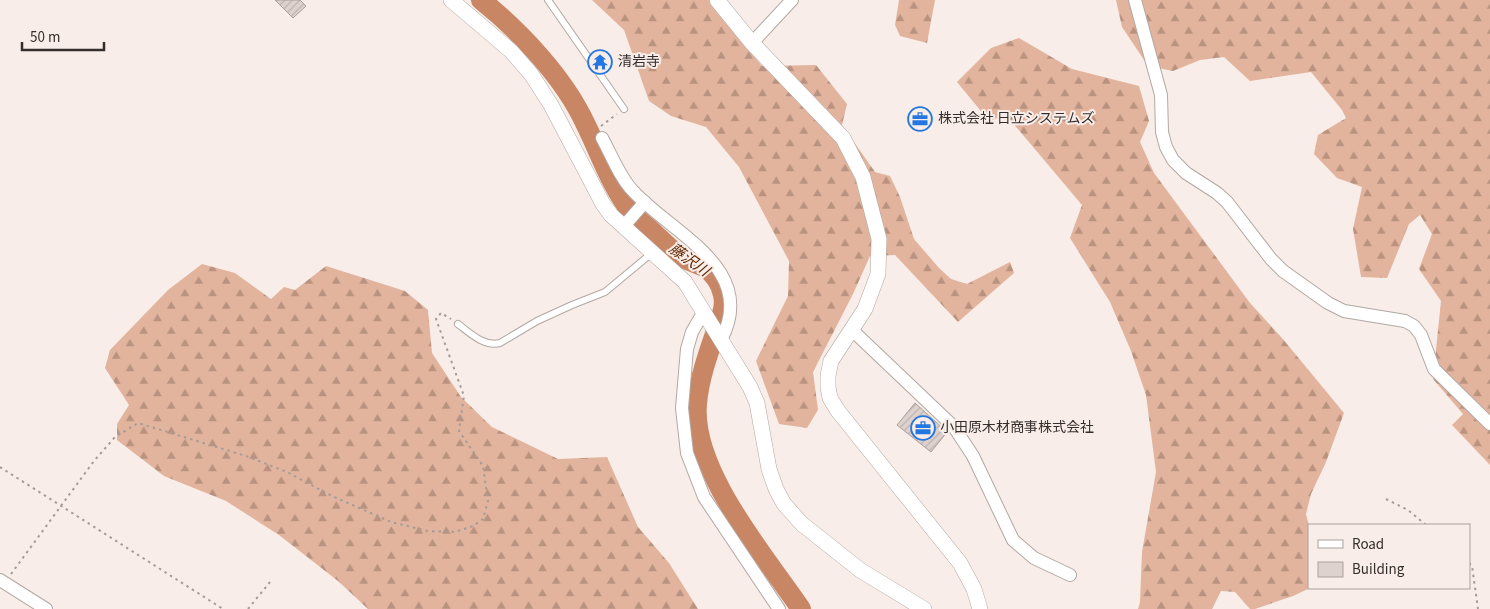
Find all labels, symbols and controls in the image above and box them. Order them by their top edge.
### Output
scale bar [22,20,105,52]
text: 50 m [30,27,60,48]
temple icon: 清岩寺 [587,49,613,75]
place label: 清岩寺 [618,52,660,72]
office icon: 株式会社 日立システムズ [907,106,933,132]
place label: 株式会社 日立システムズ [938,109,1094,129]
water label: 藤沢川 [665,238,715,283]
office icon: 小田原木材商事株式会社 [910,415,936,441]
place label: 小田原木材商事株式会社 [940,418,1094,438]
legend [1308,524,1470,589]
text: Road [1352,534,1384,555]
text: Building [1352,559,1405,580]

